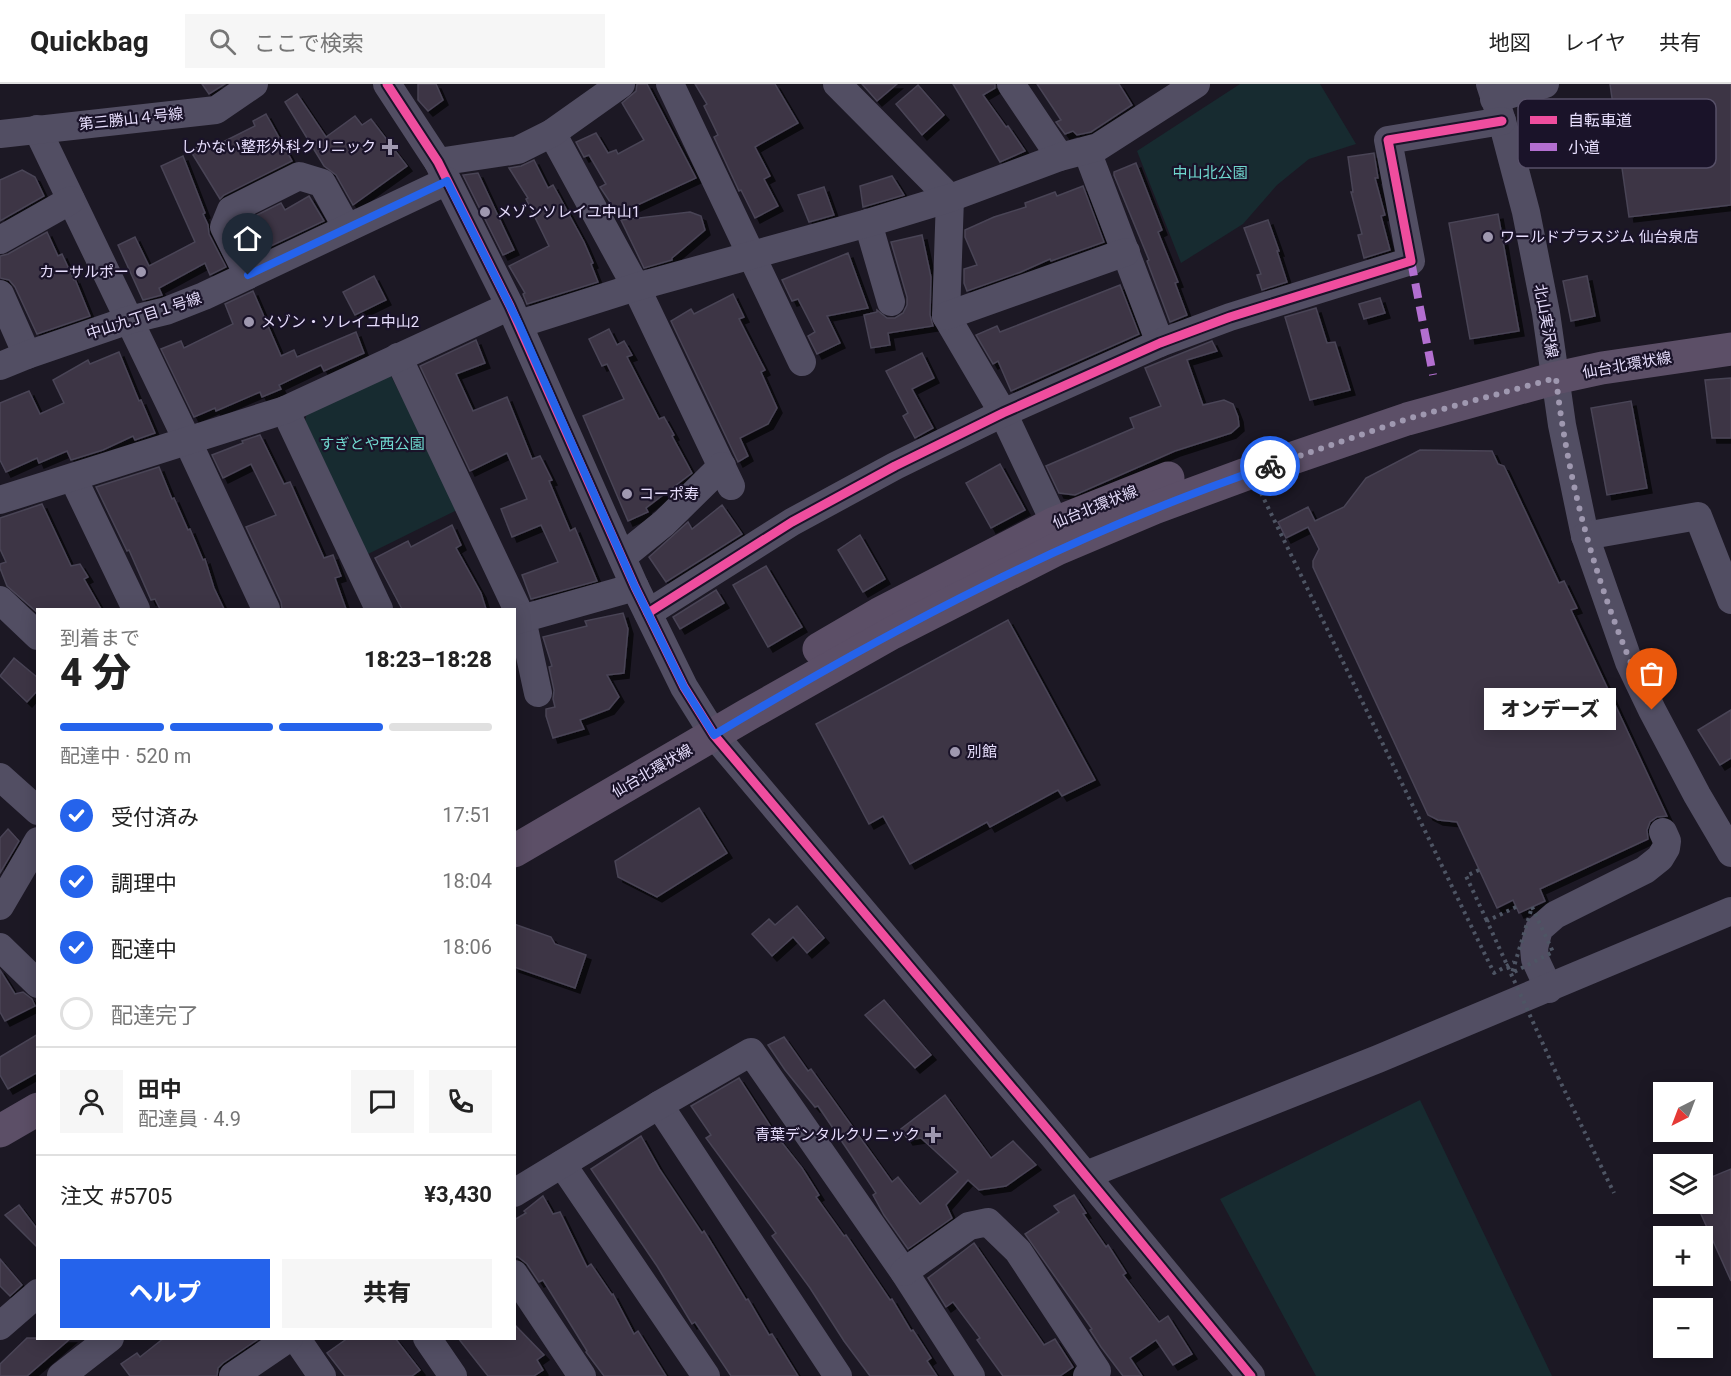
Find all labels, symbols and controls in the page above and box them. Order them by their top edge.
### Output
search box [185,14,605,68]
text: Quickbag [30,25,149,58]
icon: search [206,25,239,58]
text: ここで検索 [254,31,364,56]
text: 地図 [1489,31,1531,55]
text: レイヤ [1564,31,1626,55]
text: 共有 [1659,31,1701,55]
legend [1518,99,1716,168]
street label: 第三勝山４号線 [78,105,184,133]
text: 自転車道 [1568,111,1632,130]
place label: しかない整形外科クリニック [181,138,376,156]
marker: しかない整形外科クリニック [381,138,399,156]
text: 小道 [1568,138,1600,157]
park label: 中山北公園 [1172,164,1248,182]
place label: メゾンソレイユ中山1 [497,203,640,221]
marker: メゾンソレイユ中山1 [478,205,492,219]
pin [222,213,273,275]
icon: home [231,222,264,255]
place label: ワールドプラスジム 仙台泉店 [1500,228,1698,246]
marker: ワールドプラスジム 仙台泉店 [1481,230,1495,244]
place label: カーサルポー [39,263,129,281]
marker: カーサルポー [134,265,148,279]
street label: 北山実沢線 [1531,282,1561,360]
street label: 中山九丁目１号線 [84,289,204,343]
place label: メゾン・ソレイユ中山2 [261,313,419,331]
marker: メゾン・ソレイユ中山2 [242,315,256,329]
street label: 仙台北環状線 [1581,348,1673,382]
park label: すぎとや西公園 [319,435,425,453]
courier [1240,436,1300,496]
icon: bike [1254,450,1287,483]
street label: 仙台北環状線 [1050,482,1140,532]
place label: コーポ寿 [639,485,699,503]
marker: コーポ寿 [620,487,634,501]
text: 到着まで [60,626,140,650]
text: 18:23–18:28 [364,647,492,672]
pin [1626,648,1677,710]
text: 4 分 [60,650,131,696]
icon: bag [1635,657,1668,690]
callout: オンデーズ [1484,689,1616,731]
text: オンデーズ [1501,697,1600,721]
street label: 仙台北環状線 [609,741,695,801]
place label: 別館 [967,743,997,761]
text: 配達中 · 520 m [60,744,191,768]
marker: 別館 [948,745,962,759]
icon: check [60,799,93,832]
text: 17:51 [442,803,492,827]
text: 受付済み [111,805,199,830]
icon: check [60,865,93,898]
text: 18:04 [442,869,492,893]
text: 調理中 [111,871,177,896]
icon: check [60,931,93,964]
text: 18:06 [442,935,492,959]
text: 配達中 [111,937,177,962]
text: 配達完了 [111,1003,199,1028]
button: person [60,1070,123,1133]
button: chat [351,1070,414,1133]
button: phone [429,1070,492,1133]
text: 田中 [138,1077,182,1102]
north arrow [1653,1082,1713,1142]
map controls [1653,1082,1713,1358]
text: 配達員 · 4.9 [138,1107,241,1131]
place label: 青葉デンタルクリニック [755,1126,920,1144]
marker: 青葉デンタルクリニック [924,1126,942,1144]
button: layers [1653,1154,1713,1214]
text: ¥3,430 [424,1182,492,1207]
text: 注文 #5705 [60,1184,172,1209]
button: + [1653,1226,1713,1286]
button: ヘルプ [60,1259,270,1328]
button: 共有 [282,1259,492,1328]
button: − [1653,1298,1713,1358]

